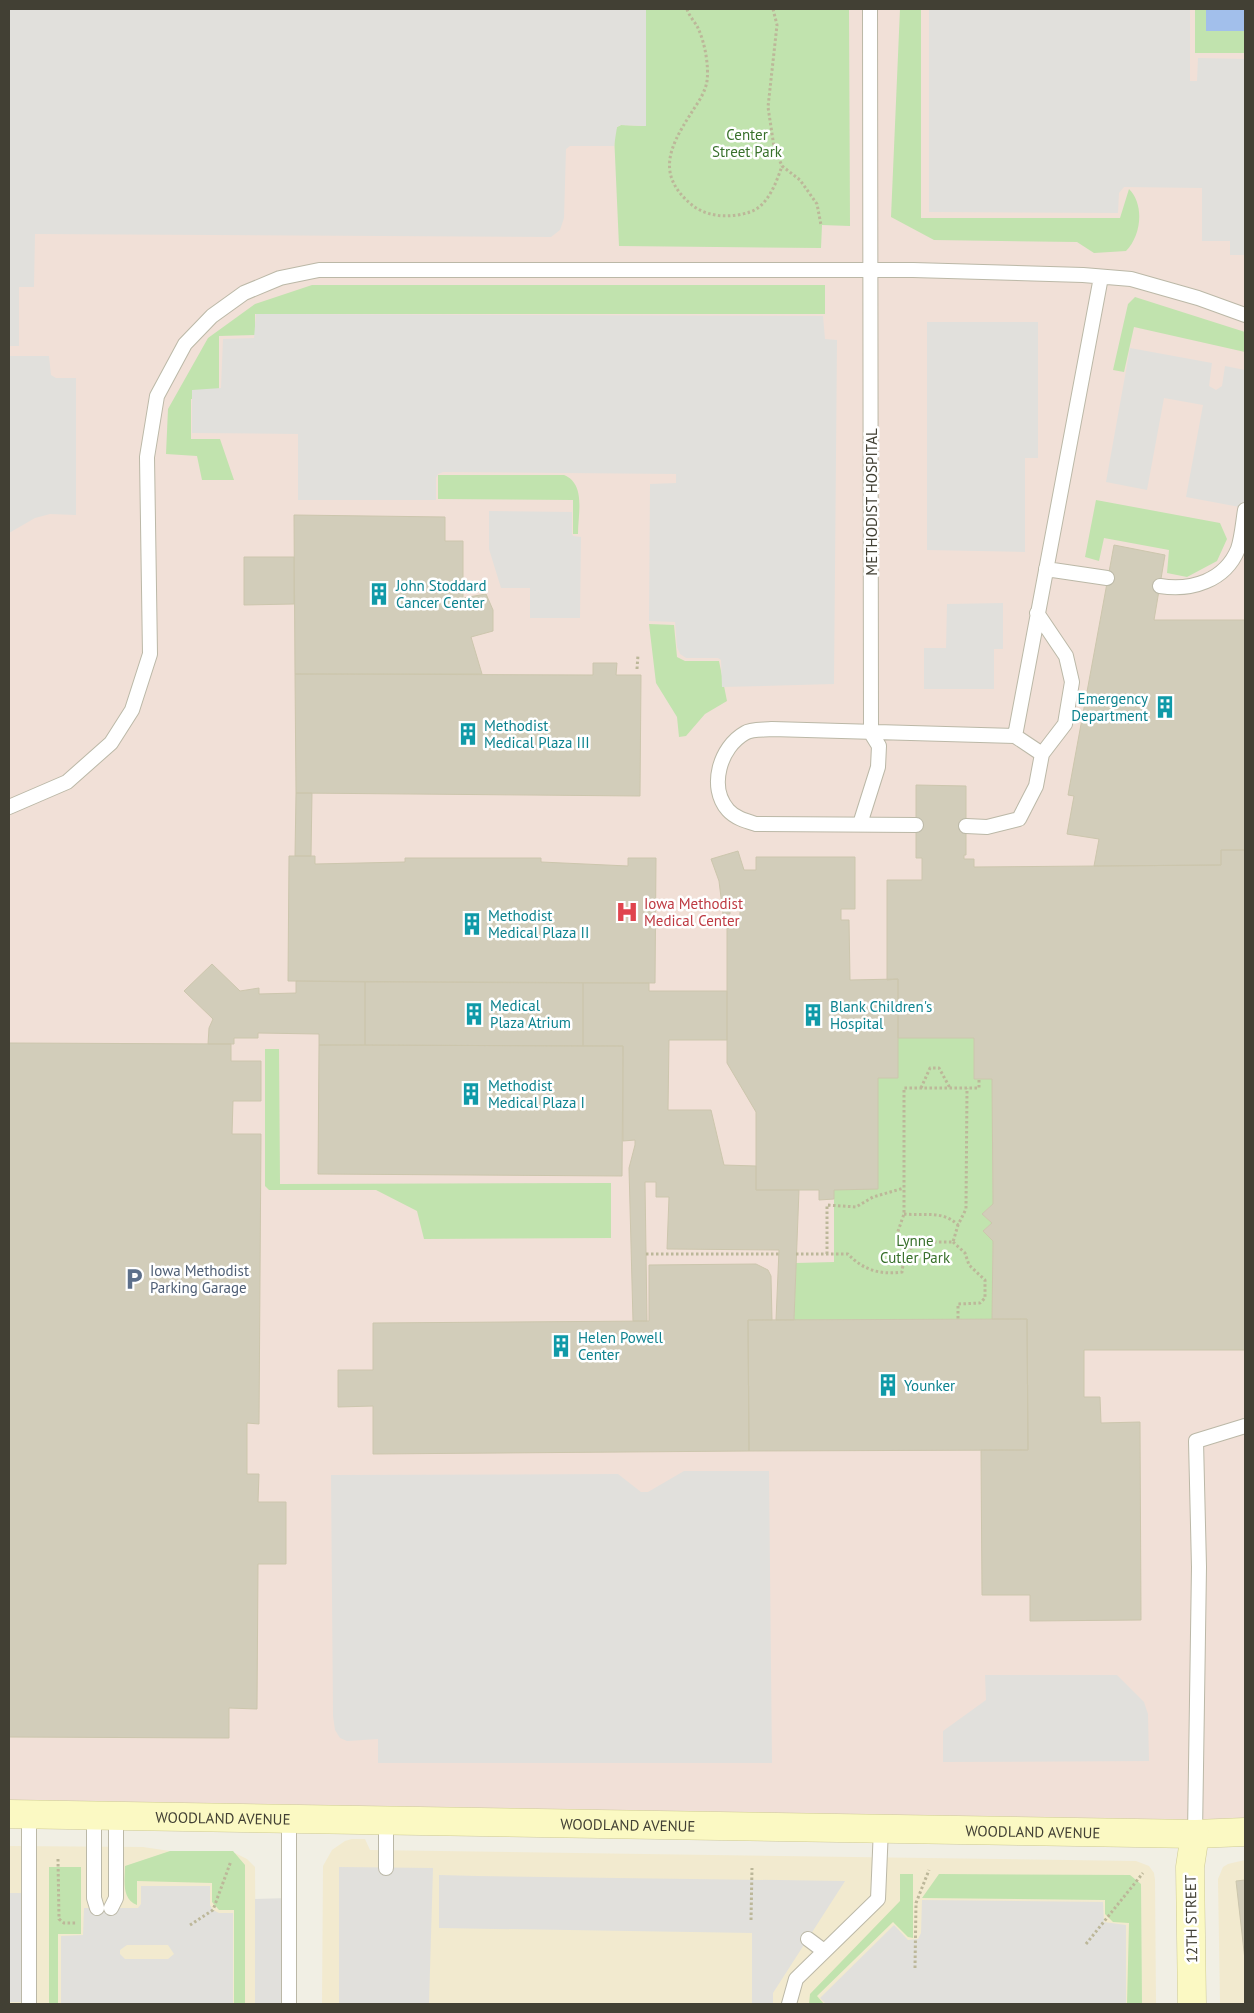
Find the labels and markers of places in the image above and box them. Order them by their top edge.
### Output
place label: John Stoddard Cancer Center [395,576,487,612]
building icon: John Stoddard Cancer Center [366,581,392,607]
place label: Emergency Department [1071,689,1148,725]
building icon: Emergency Department [1152,694,1178,720]
place label: Methodist Medical Plaza III [484,716,590,752]
building icon: Methodist Medical Plaza III [455,721,481,747]
place label: Iowa Methodist Medical Center [644,894,743,930]
hospital icon: Iowa Methodist Medical Center [614,899,640,925]
place label: Methodist Medical Plaza II [488,906,589,942]
building icon: Methodist Medical Plaza II [459,911,485,937]
place label: Medical Plaza Atrium [490,996,571,1032]
place label: Blank Children's Hospital [830,997,932,1033]
building icon: Medical Plaza Atrium [461,1001,487,1027]
building icon: Blank Children's Hospital [800,1002,826,1028]
place label: Methodist Medical Plaza I [488,1076,585,1112]
building icon: Methodist Medical Plaza I [458,1081,484,1107]
place label: Iowa Methodist Parking Garage [150,1261,249,1297]
parking icon: Iowa Methodist Parking Garage [121,1266,147,1292]
place label: Helen Powell Center [578,1328,663,1364]
building icon: Helen Powell Center [548,1333,574,1359]
building icon: Younker [875,1372,901,1398]
place label: Younker [904,1376,955,1395]

